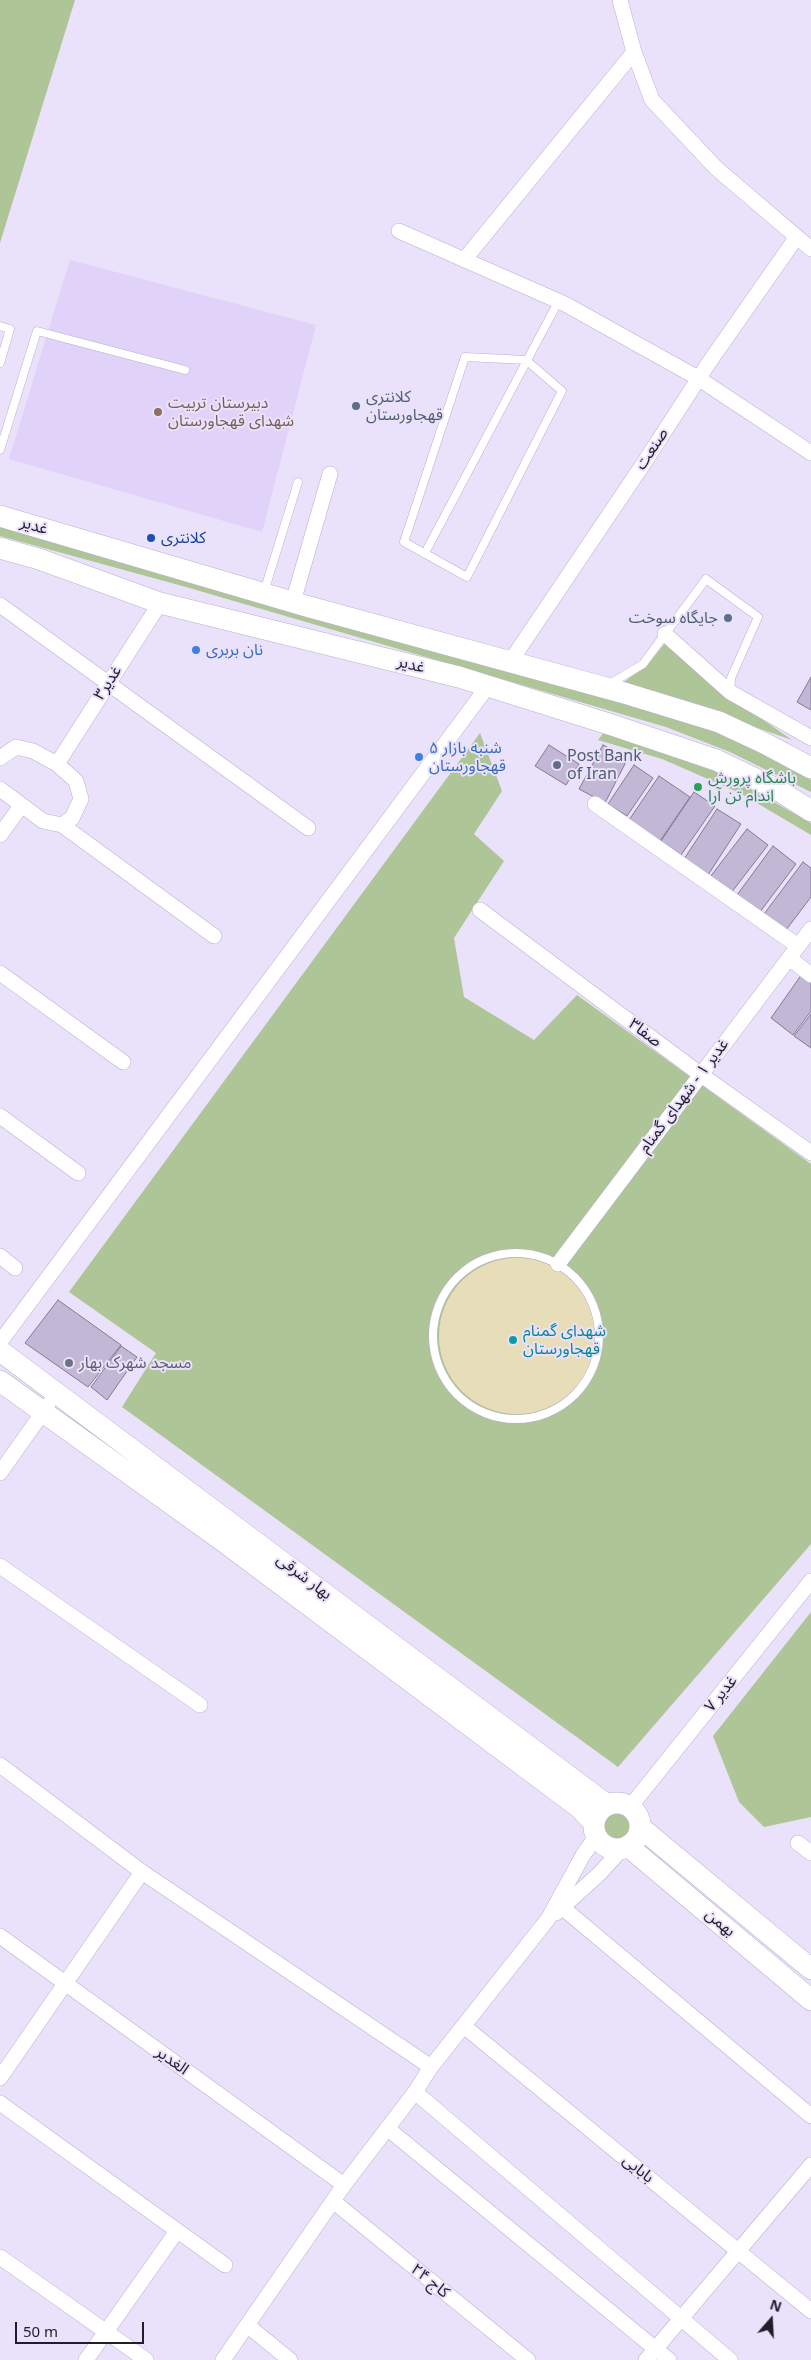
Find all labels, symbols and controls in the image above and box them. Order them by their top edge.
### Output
place label: کلانتری قهجاورستان [366,387,443,425]
place label: دبیرستان تربیت شهدای قهجاورستان [168,393,294,431]
marker: کلانتری قهجاورستان [350,400,362,412]
marker: دبیرستان تربیت شهدای قهجاورستان [152,406,164,418]
street label: صنعت [631,425,673,473]
street label: غدیر [18,513,50,539]
place label: کلانتری [161,528,206,548]
marker: کلانتری [145,532,157,544]
place label: جایگاه سوخت [629,608,718,628]
marker: جایگاه سوخت [722,612,734,624]
place label: نان بربری [206,640,263,660]
marker: نان بربری [190,644,202,656]
street label: غدیر [395,652,427,678]
street label: غدیر۳ [90,662,126,704]
place label: ۵ شنبه بازار قهجاورستان [429,738,506,776]
place label: Post Bank of Iran [567,746,642,784]
marker: ۵ شنبه بازار قهجاورستان [413,751,425,763]
marker: Post Bank of Iran [551,759,563,771]
place label: باشگاه پرورش اندام تن آرا [708,768,796,806]
marker: باشگاه پرورش اندام تن آرا [692,781,704,793]
street label: صفا۳ [625,1014,665,1052]
street label: غدیر ۱ - شهدای گمنام [635,1035,733,1157]
place label: شهدای گمنام قهجاورستان [523,1321,606,1359]
marker: شهدای گمنام قهجاورستان [507,1334,519,1346]
place label: مسجد شهرک بهار [79,1353,191,1373]
marker: مسجد شهرک بهار [63,1357,75,1369]
street label: بهار شرقی [272,1550,336,1604]
street label: غدیر ۷ [701,1672,741,1716]
street label: بهمن [701,1905,739,1941]
street label: الغدیر [152,2043,192,2079]
street label: بابایی [619,2151,657,2187]
street label: کاج ۲۴ [407,2260,453,2302]
north arrow [746,2295,796,2345]
text: N [768,2295,785,2316]
scale bar [18,2312,146,2344]
text: 50 m [23,2321,58,2341]

